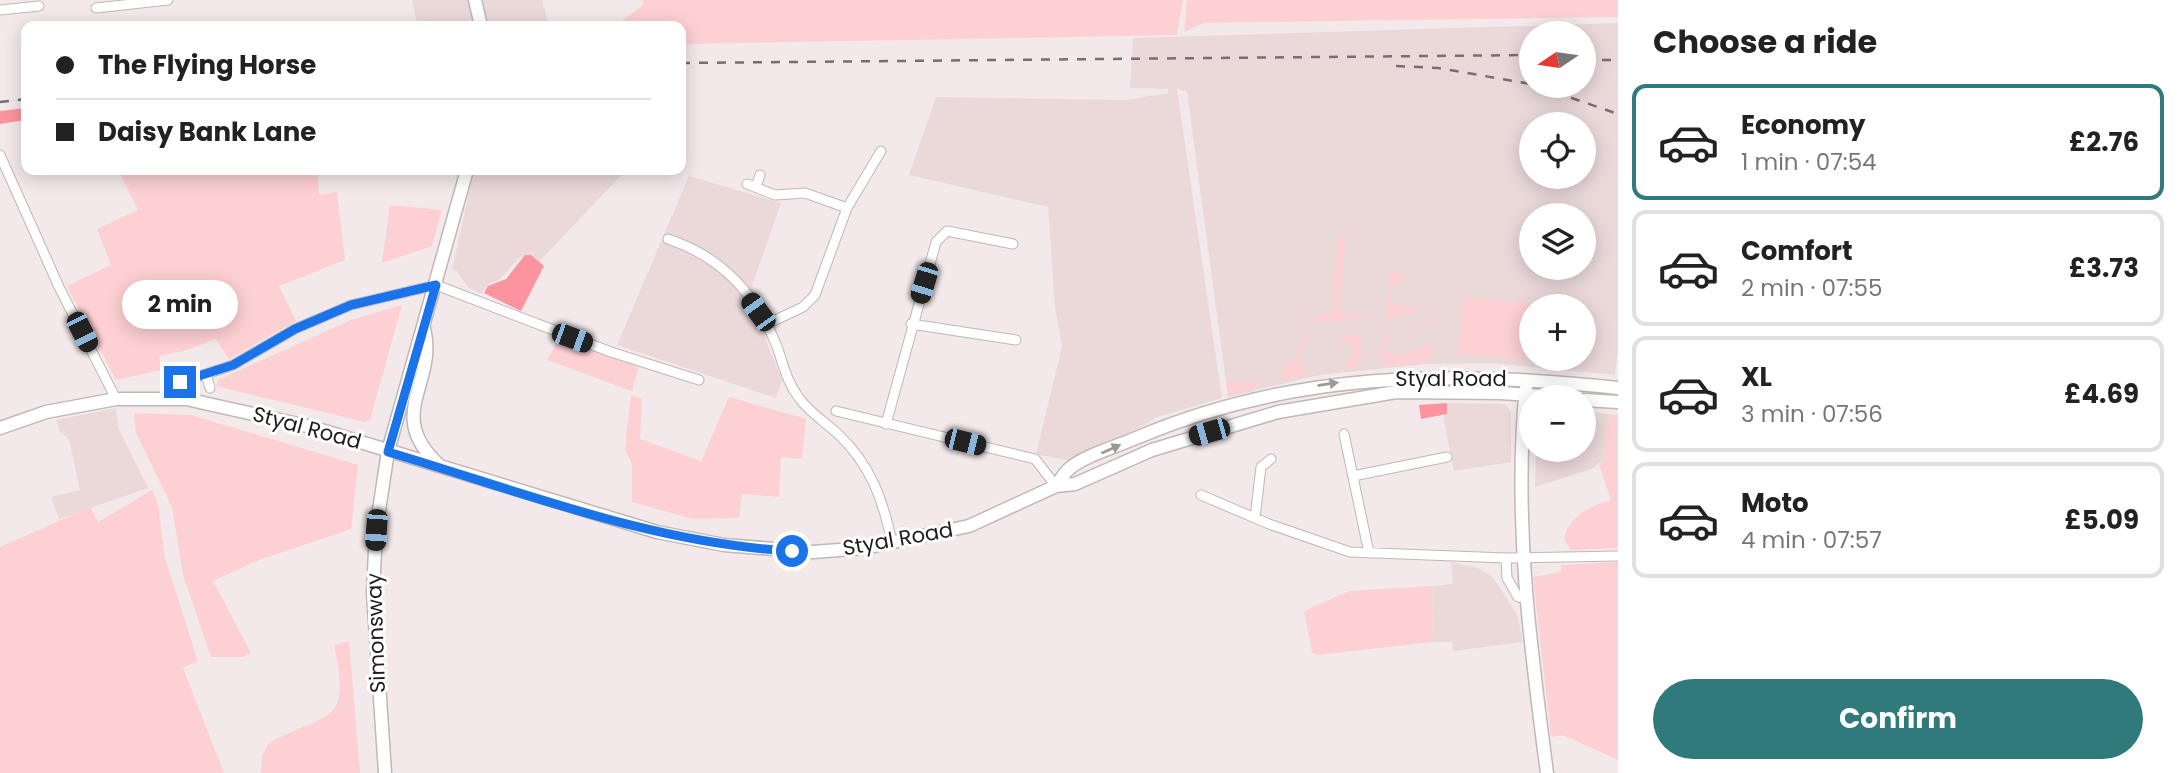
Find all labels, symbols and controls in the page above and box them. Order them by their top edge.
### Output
text: Choose a ride [1653,19,1877,64]
north arrow [1519,21,1596,98]
map controls [1519,21,1596,462]
text: The Flying Horse [98,47,316,83]
text: Economy [1741,107,1865,143]
icon: car [1657,111,1720,174]
button: locate [1519,112,1596,189]
text: Daisy Bank Lane [98,114,316,150]
text: £2.76 [2069,124,2139,160]
text: 1 min · 07:54 [1741,146,1877,178]
button: layers [1519,203,1596,280]
text: Comfort [1741,233,1853,269]
icon: car [1657,237,1720,300]
text: £3.73 [2069,250,2139,286]
car [908,260,941,306]
text: 2 min · 07:55 [1741,272,1882,304]
callout: 2 min [122,280,238,330]
text: 2 min [148,288,212,320]
car [738,289,779,335]
button: + [1519,294,1596,371]
car [64,309,101,355]
car [549,321,596,355]
text: XL [1741,359,1772,395]
icon: car [1657,363,1720,426]
street label: Styal Road [1395,364,1507,393]
route end [164,366,196,398]
text: £4.69 [2064,376,2139,412]
one-way arrow [1317,378,1339,389]
button: − [1519,385,1596,462]
text: 3 min · 07:56 [1741,398,1883,430]
street label: Styal Road [250,399,365,456]
car [1186,416,1233,448]
car [943,427,988,457]
one-way arrow [1101,443,1121,455]
text: Moto [1741,485,1809,521]
icon: car [1657,489,1720,552]
text: £5.09 [2065,502,2139,538]
car [365,508,388,552]
street label: Styal Road [841,515,955,562]
text: 4 min · 07:57 [1741,524,1882,556]
route start [776,535,808,567]
street label: Simonsway [359,572,392,694]
button: Confirm [1653,679,2143,759]

